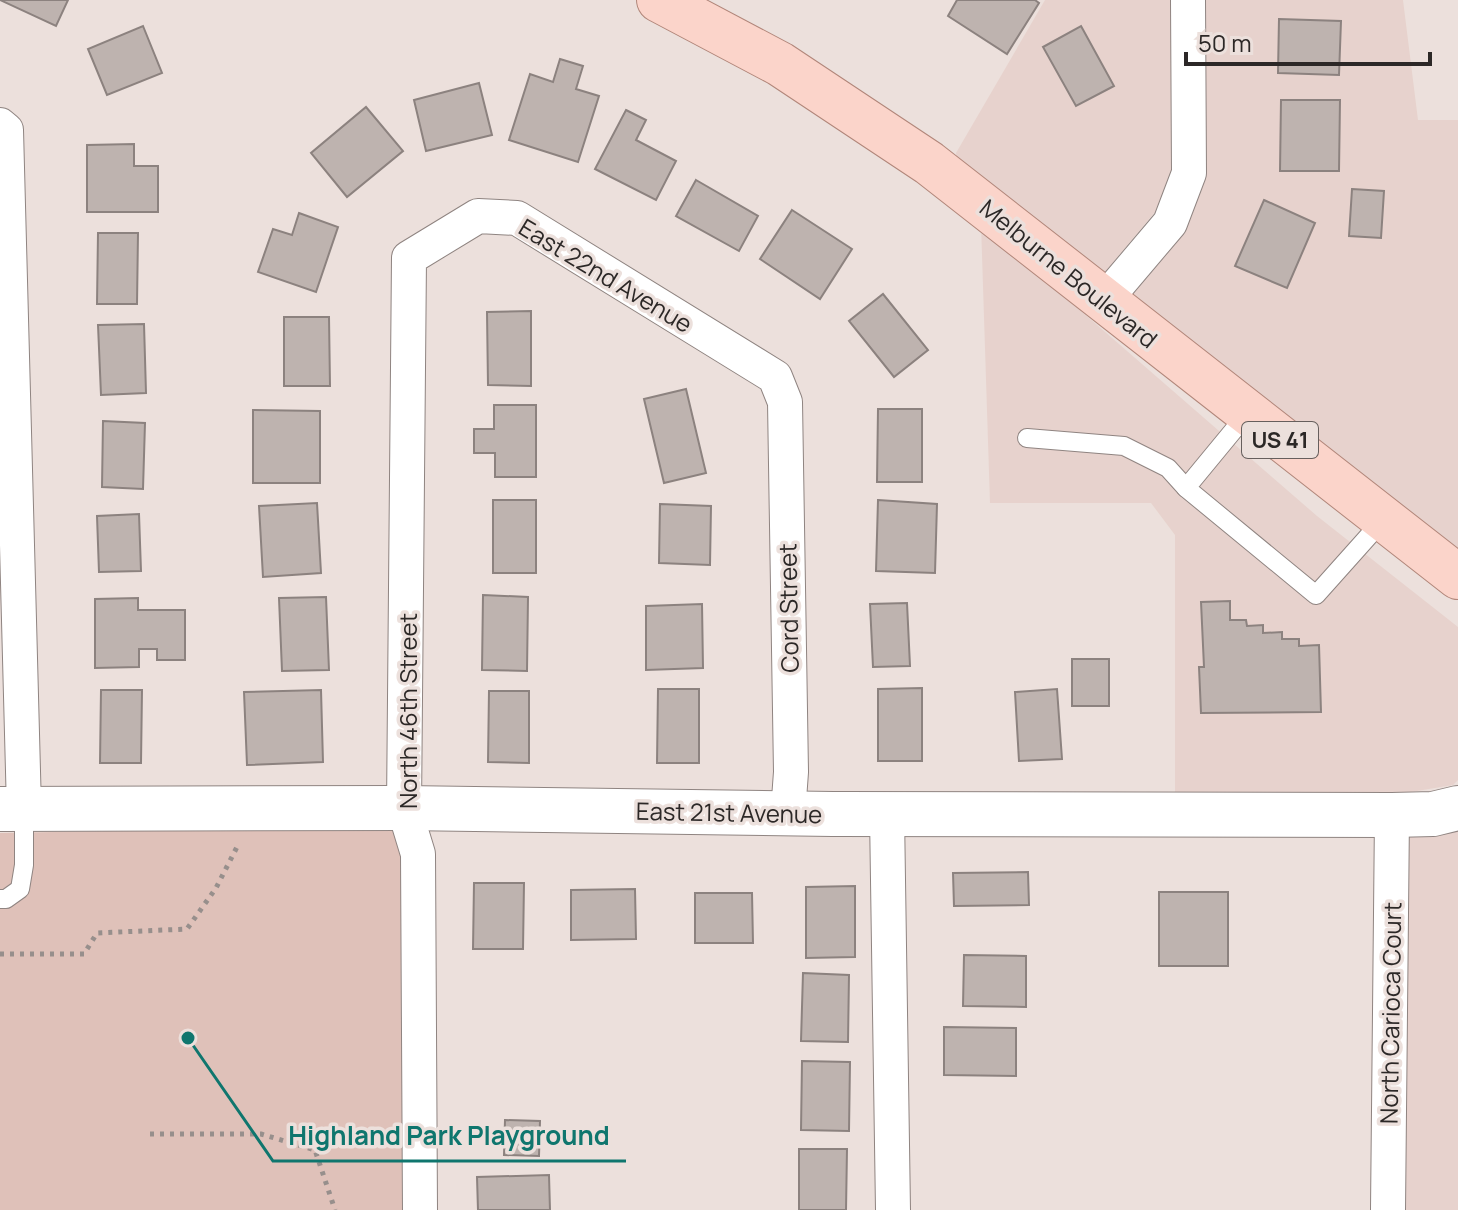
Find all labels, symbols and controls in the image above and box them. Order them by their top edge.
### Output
scale bar [1186,16,1430,66]
text: 50 m [1198,26,1252,59]
street label: Melburne Boulevard [973,191,1165,355]
street label: East 22nd Avenue [513,210,699,340]
road number: US 41 [1242,422,1318,458]
street label: Cord Street [770,543,806,673]
street label: North 46th Street [391,613,424,809]
street label: East 21st Avenue [636,794,822,830]
street label: North Carioca Court [1372,902,1408,1124]
callout: Highland Park Playground [273,1111,626,1161]
text: Highland Park Playground [288,1117,610,1153]

